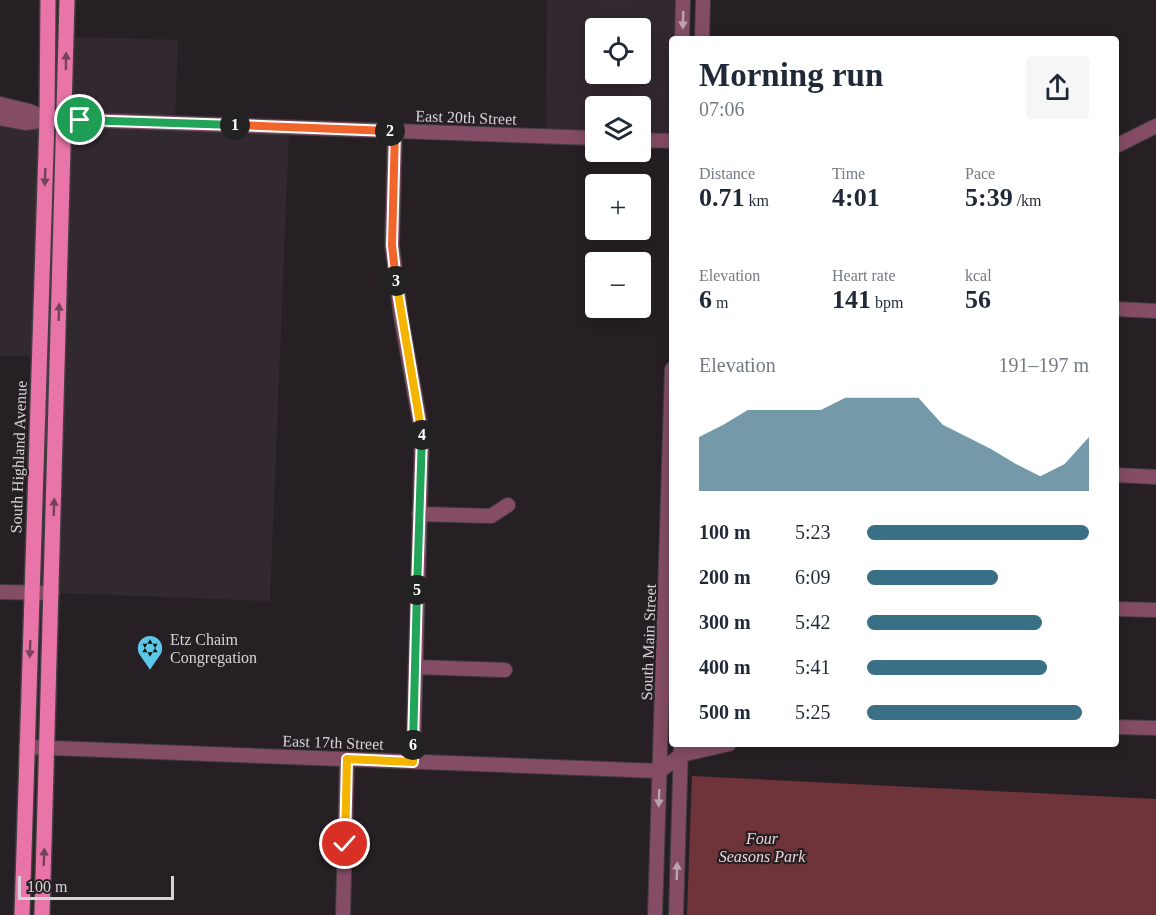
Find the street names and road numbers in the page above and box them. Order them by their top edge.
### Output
street label: East 20th Street [415,107,517,128]
street label: South Highland Avenue [7,380,31,534]
street label: South Main Street [638,583,659,700]
street label: East 17th Street [282,732,384,753]

